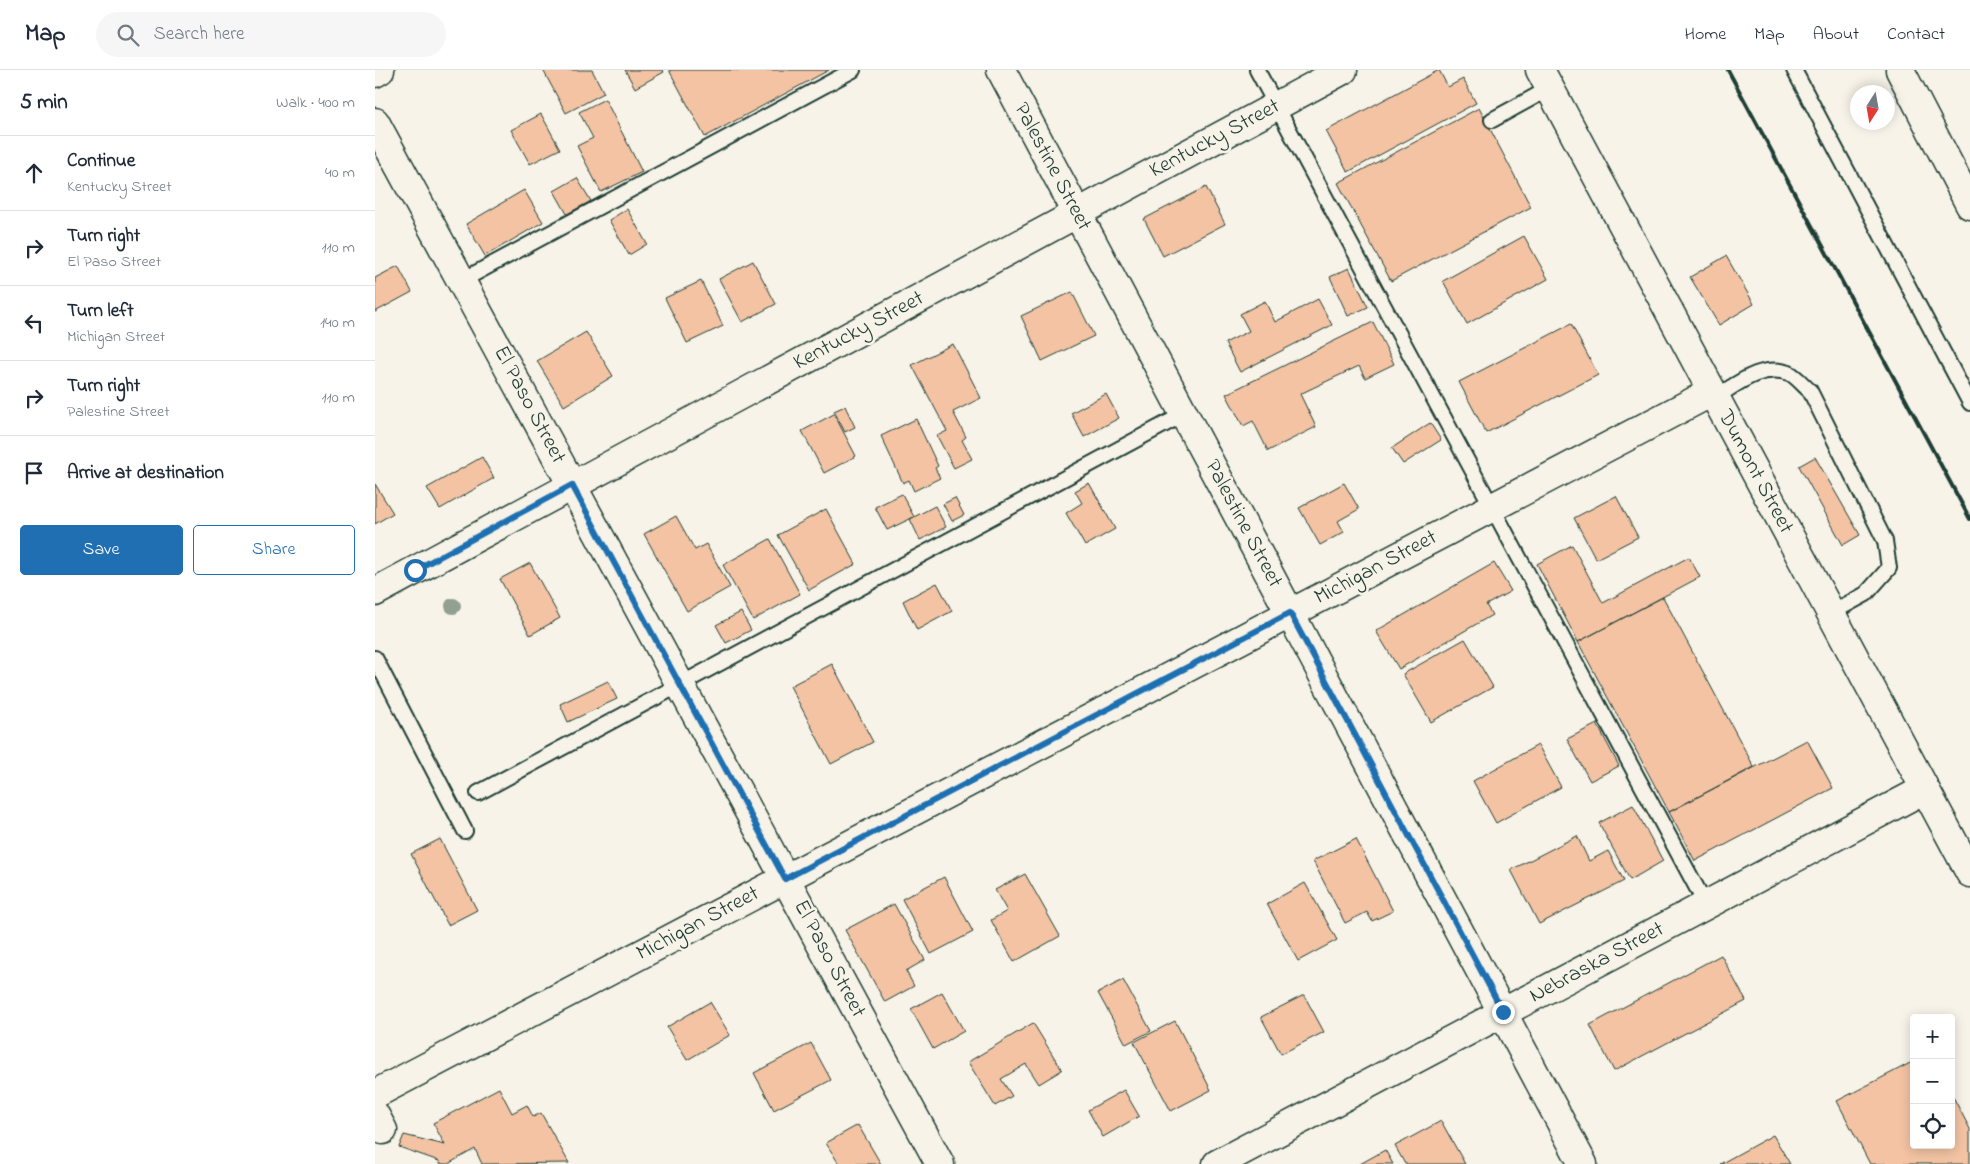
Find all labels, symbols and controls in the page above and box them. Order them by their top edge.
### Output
search box [96,12,446,57]
text: Map [25,17,66,52]
icon: search [114,21,142,49]
text: Search here [154,21,245,48]
text: Home [1685,22,1726,48]
text: Map [1754,22,1785,48]
text: About [1813,22,1859,48]
text: Contact [1887,22,1945,48]
north arrow [1850,85,1895,130]
text: 5 min [20,88,68,118]
text: Walk · 400 m [276,91,355,115]
street label: Kentucky Street [1144,91,1287,188]
street label: Palestine Street [1005,97,1100,237]
text: Continue [67,148,135,175]
icon: ahead [20,159,48,187]
text: 40 m [325,161,355,185]
text: Kentucky Street [67,175,172,199]
text: Turn right [67,223,140,250]
icon: right [20,234,48,262]
text: 110 m [321,236,355,260]
text: El Paso Street [67,250,161,274]
street label: Kentucky Street [788,283,931,380]
text: Turn left [67,298,134,325]
icon: left [20,309,48,337]
text: 140 m [320,311,355,335]
text: Michigan Street [67,325,165,349]
street label: El Paso Street [484,340,574,470]
text: Turn right [67,373,140,400]
icon: right [20,384,48,412]
text: 110 m [321,386,355,410]
text: Palestine Street [67,400,170,424]
street label: Dumont Street [1708,403,1801,540]
street label: Palestine Street [1196,454,1291,594]
icon: arrive [20,459,48,487]
text: Arrive at destination [67,460,224,487]
street label: Michigan Street [1309,522,1444,615]
button: Save [20,525,183,575]
button: Share [193,525,355,575]
route start [404,559,427,582]
street label: Michigan Street [631,878,766,971]
street label: El Paso Street [784,894,874,1024]
street label: Nebraska Street [1524,914,1671,1012]
route end [1492,1001,1515,1024]
map controls [1910,1014,1955,1149]
button: + [1910,1014,1955,1059]
button: − [1910,1059,1955,1104]
button: locate [1910,1104,1955,1149]

